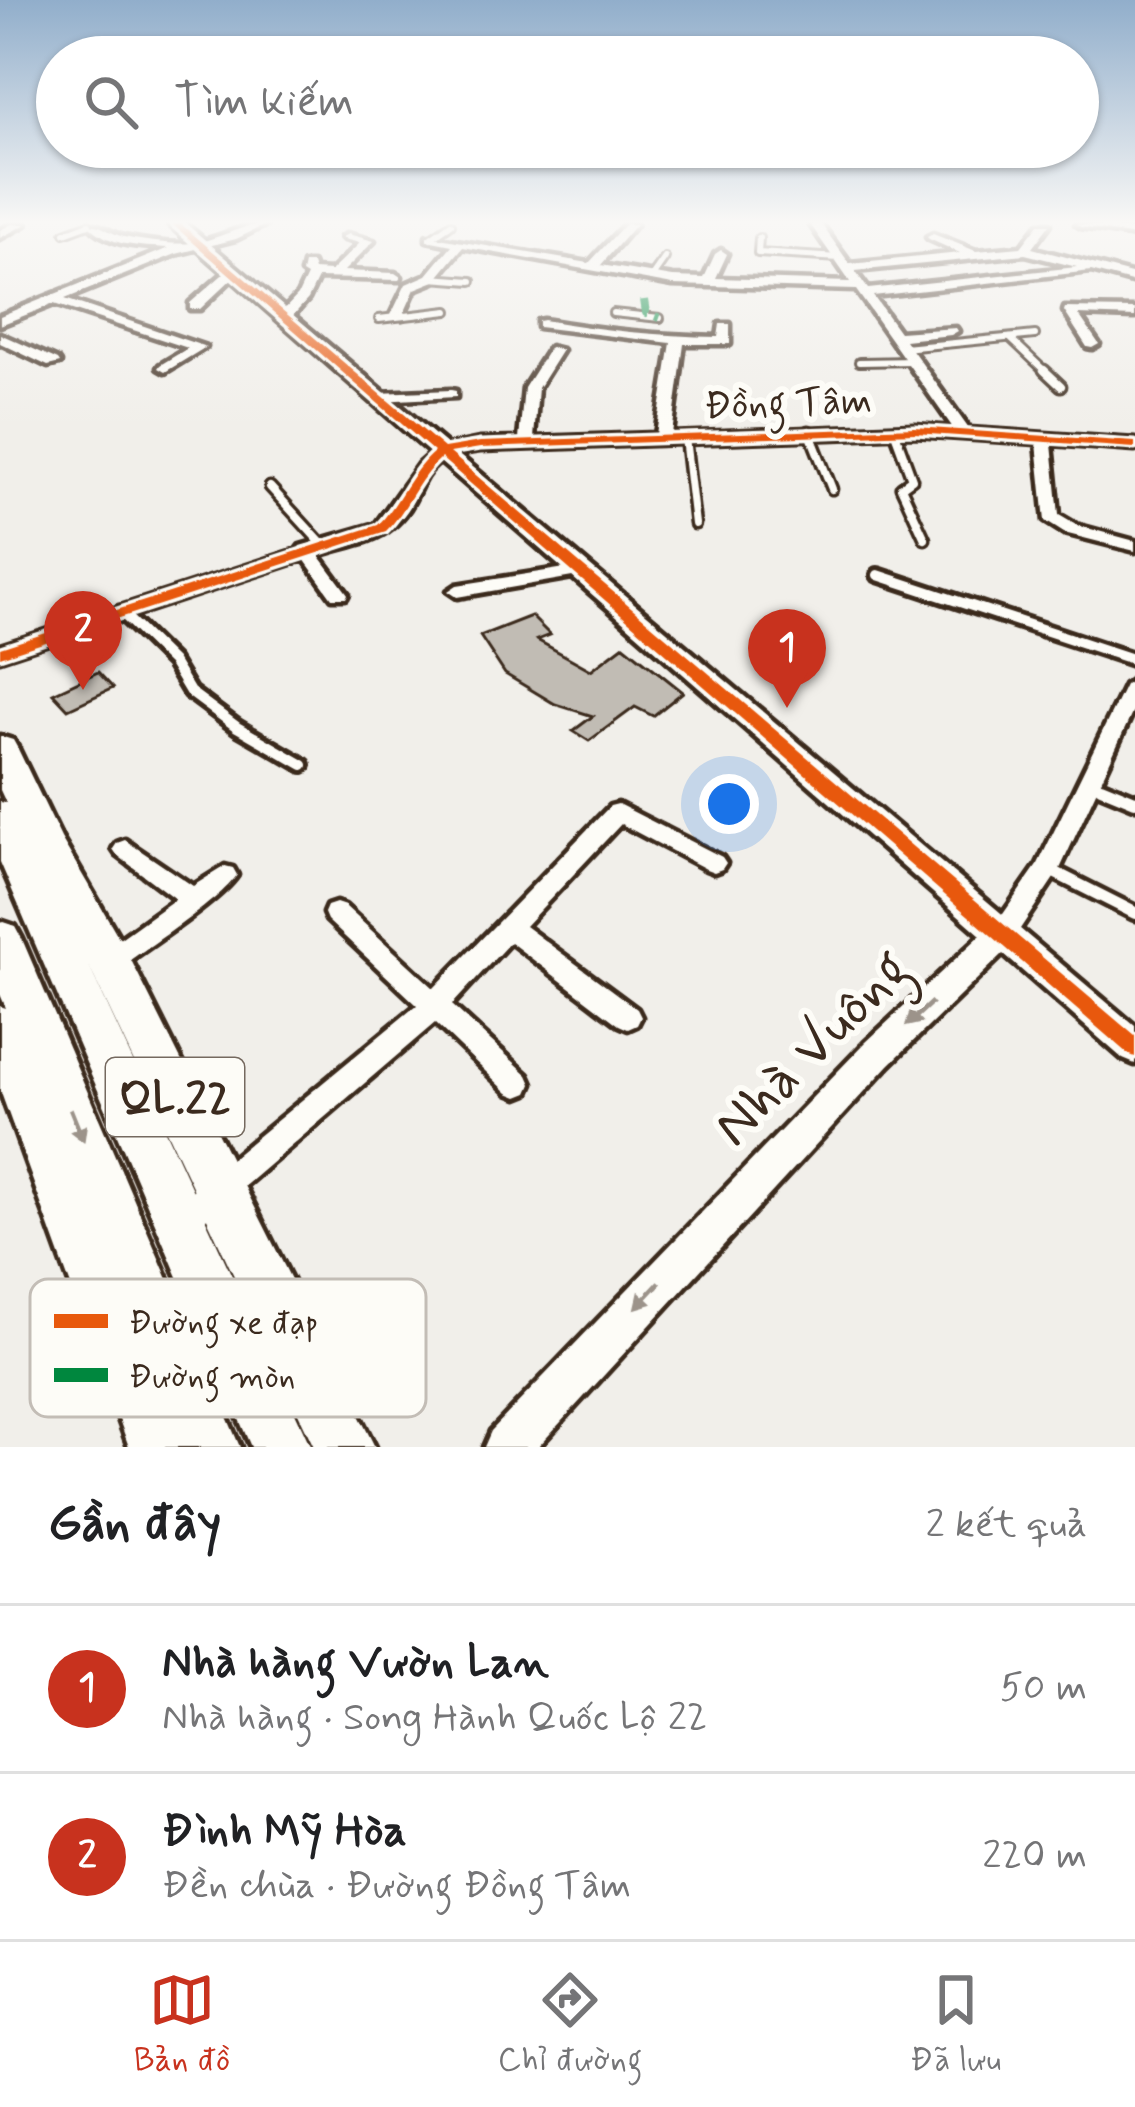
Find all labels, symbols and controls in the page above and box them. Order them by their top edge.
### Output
search box [36,36,1099,168]
icon: search [78,69,144,135]
text: Tìm kiếm [174,73,354,132]
street label: Đồng Tâm [703,376,873,436]
pin: 2 [44,591,122,690]
pin: 1 [748,609,826,708]
your location [699,774,759,834]
street label: Nhà Vuông [698,934,931,1167]
one-way arrow [904,1000,933,1028]
road number: QL.22 [106,1058,244,1136]
one-way arrow [68,1107,87,1143]
legend [30,1279,426,1417]
one-way arrow [635,1281,663,1310]
text: Đường xe đạp [129,1302,318,1349]
text: Đường mòn [129,1356,295,1403]
text: Gần đây [48,1492,221,1558]
text: 2 kết quả [925,1500,1087,1551]
text: Nhà hàng Vườn Lan [162,1634,549,1693]
text: 1 [78,1663,96,1714]
text: 50 m [1000,1663,1087,1714]
text: Nhà hàng · Song Hành Quốc Lộ 22 [162,1693,707,1744]
text: Đình Mỹ Hòa [162,1802,407,1861]
text: 2 [77,1831,97,1882]
text: 220 m [982,1831,1087,1882]
text: Đền chùa · Đường Đồng Tâm [162,1861,631,1912]
tab: Bản đồ [134,1967,230,2083]
tab: Chỉ đường [498,1967,642,2083]
tab: Đã lưu [910,1967,1001,2083]

